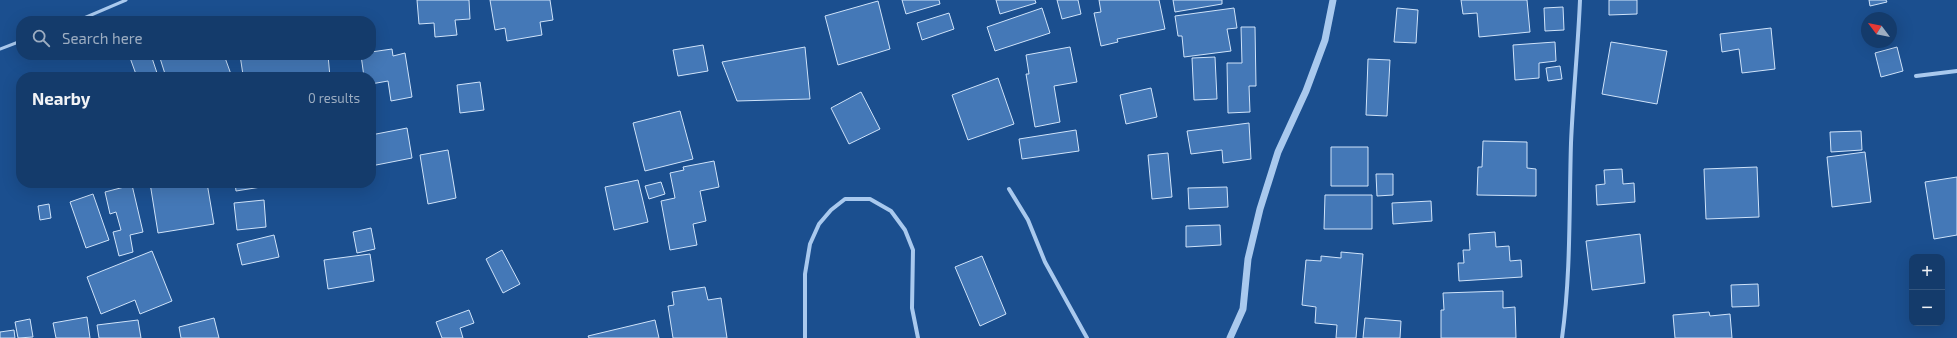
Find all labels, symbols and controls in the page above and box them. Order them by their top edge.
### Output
north arrow [1861,12,1897,48]
search box [16,16,376,60]
icon: search [30,27,52,49]
text: Search here [62,29,143,47]
text: Nearby [32,88,90,108]
text: 0 results [308,90,360,106]
map controls [1909,254,1945,326]
button: + [1909,254,1945,290]
button: − [1909,290,1945,326]

